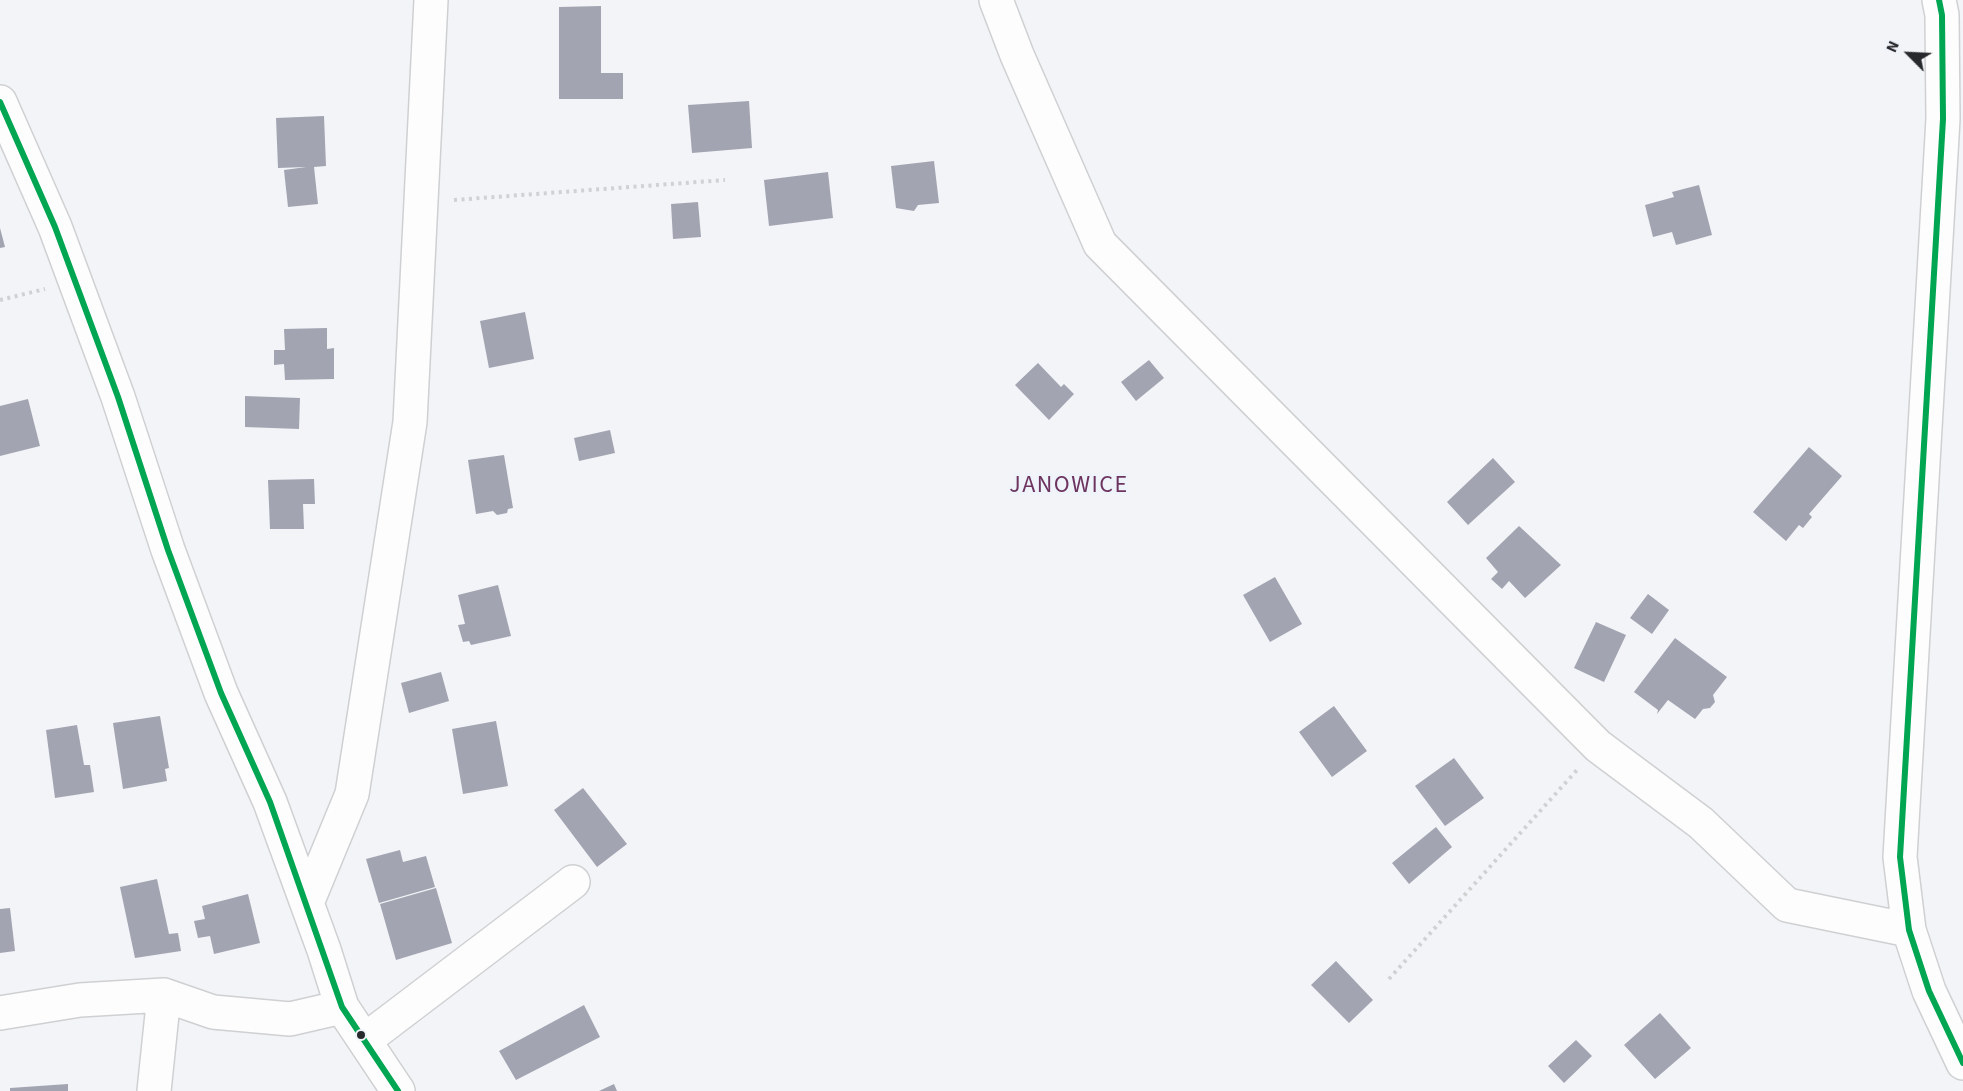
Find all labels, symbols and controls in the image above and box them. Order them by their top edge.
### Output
north arrow [1879,24,1939,84]
text: N [1880,37,1905,56]
district label: JANOWICE [1009,473,1129,501]
unlabelled marker [355,1029,367,1041]

